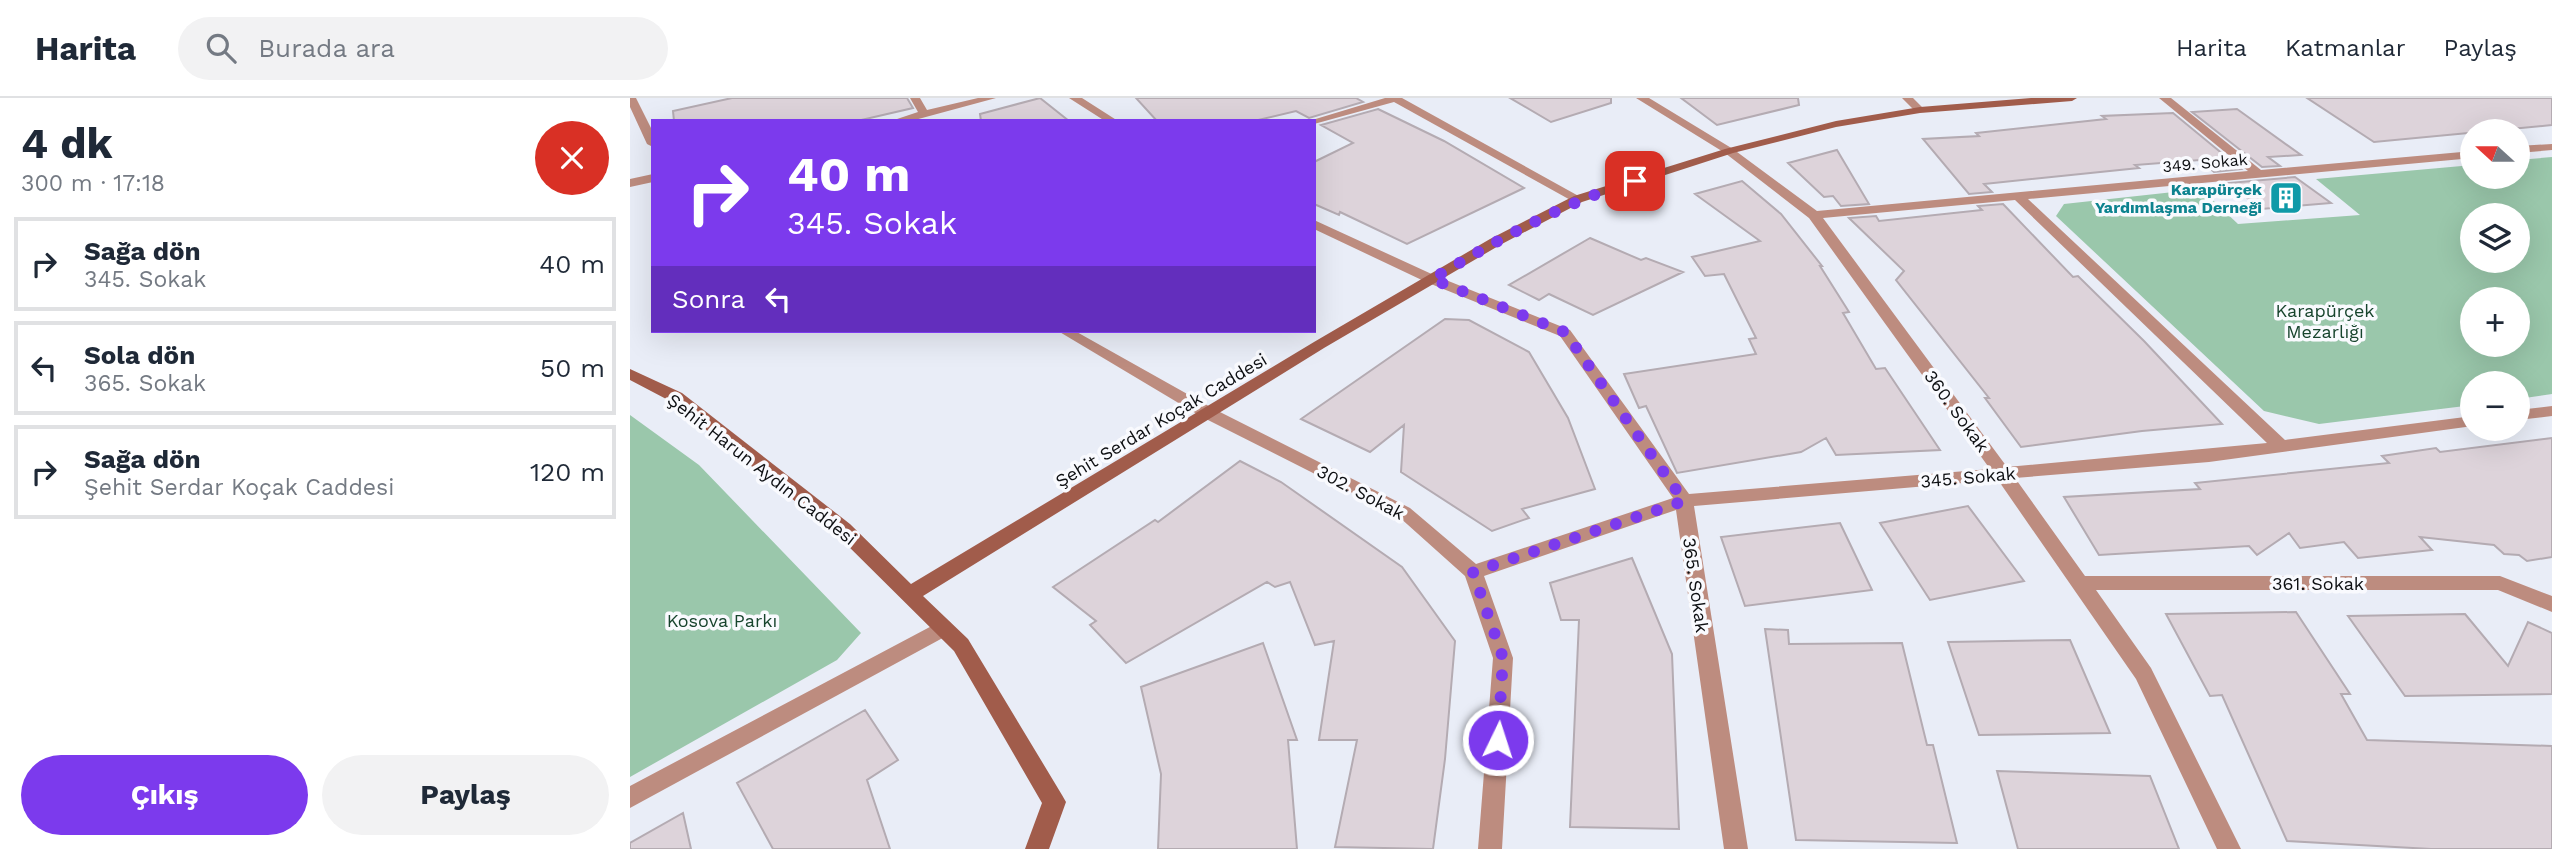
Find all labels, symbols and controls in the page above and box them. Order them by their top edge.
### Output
search box [178,17,668,80]
text: Harita [35,29,136,68]
icon: search [202,29,240,67]
text: Burada ara [258,33,395,63]
text: Harita [2176,34,2247,62]
text: Katmanlar [2285,34,2406,62]
text: Paylaş [2444,34,2517,62]
text: 4 dk [21,119,113,168]
north arrow [2460,119,2530,189]
map controls [2460,119,2530,441]
button: close [535,121,609,195]
text: 40 m [787,145,910,203]
icon: right [672,147,763,238]
street label: 349. Sokak [2162,150,2248,176]
pin [1605,151,1665,211]
icon: arrive [1616,162,1654,200]
text: 300 m · 17:18 [21,170,165,197]
building icon: Karapürçek Yardımlaşma Derneği [2267,179,2305,217]
place label: Karapürçek Yardımlaşma Derneği [2095,180,2262,217]
button: layers [2460,203,2530,273]
text: 345. Sokak [787,204,957,242]
text: Sağa dön [84,236,201,266]
icon: right [25,245,63,283]
text: 40 m [539,249,605,279]
text: 345. Sokak [84,266,206,293]
icon: left [759,280,797,318]
text: Sonra [672,284,745,314]
button: + [2460,287,2530,357]
park label: Karapürçek Mezarlığı [2275,300,2375,342]
text: Sola dön [84,340,195,370]
street label: Şehit Serdar Koçak Caddesi [1051,348,1271,492]
icon: left [25,349,63,387]
text: 50 m [540,353,605,383]
street label: 360. Sokak [1920,366,1994,456]
text: 365. Sokak [84,370,206,397]
button: − [2460,371,2530,441]
street label: Şehit Harun Aydın Caddesi [664,389,860,549]
text: Sağa dön [84,444,201,474]
icon: right [25,453,63,491]
text: 120 m [530,457,605,487]
street label: 302. Sokak [1314,460,1408,524]
street label: 345. Sokak [1919,462,2017,492]
text: Şehit Serdar Koçak Caddesi [84,474,394,501]
street label: 365. Sokak [1679,536,1713,634]
street label: 361. Sokak [2272,573,2364,594]
park label: Kosova Parkı [667,610,777,631]
position arrow [1461,703,1535,777]
button: Çıkış [21,755,308,835]
button: Paylaş [322,755,609,835]

